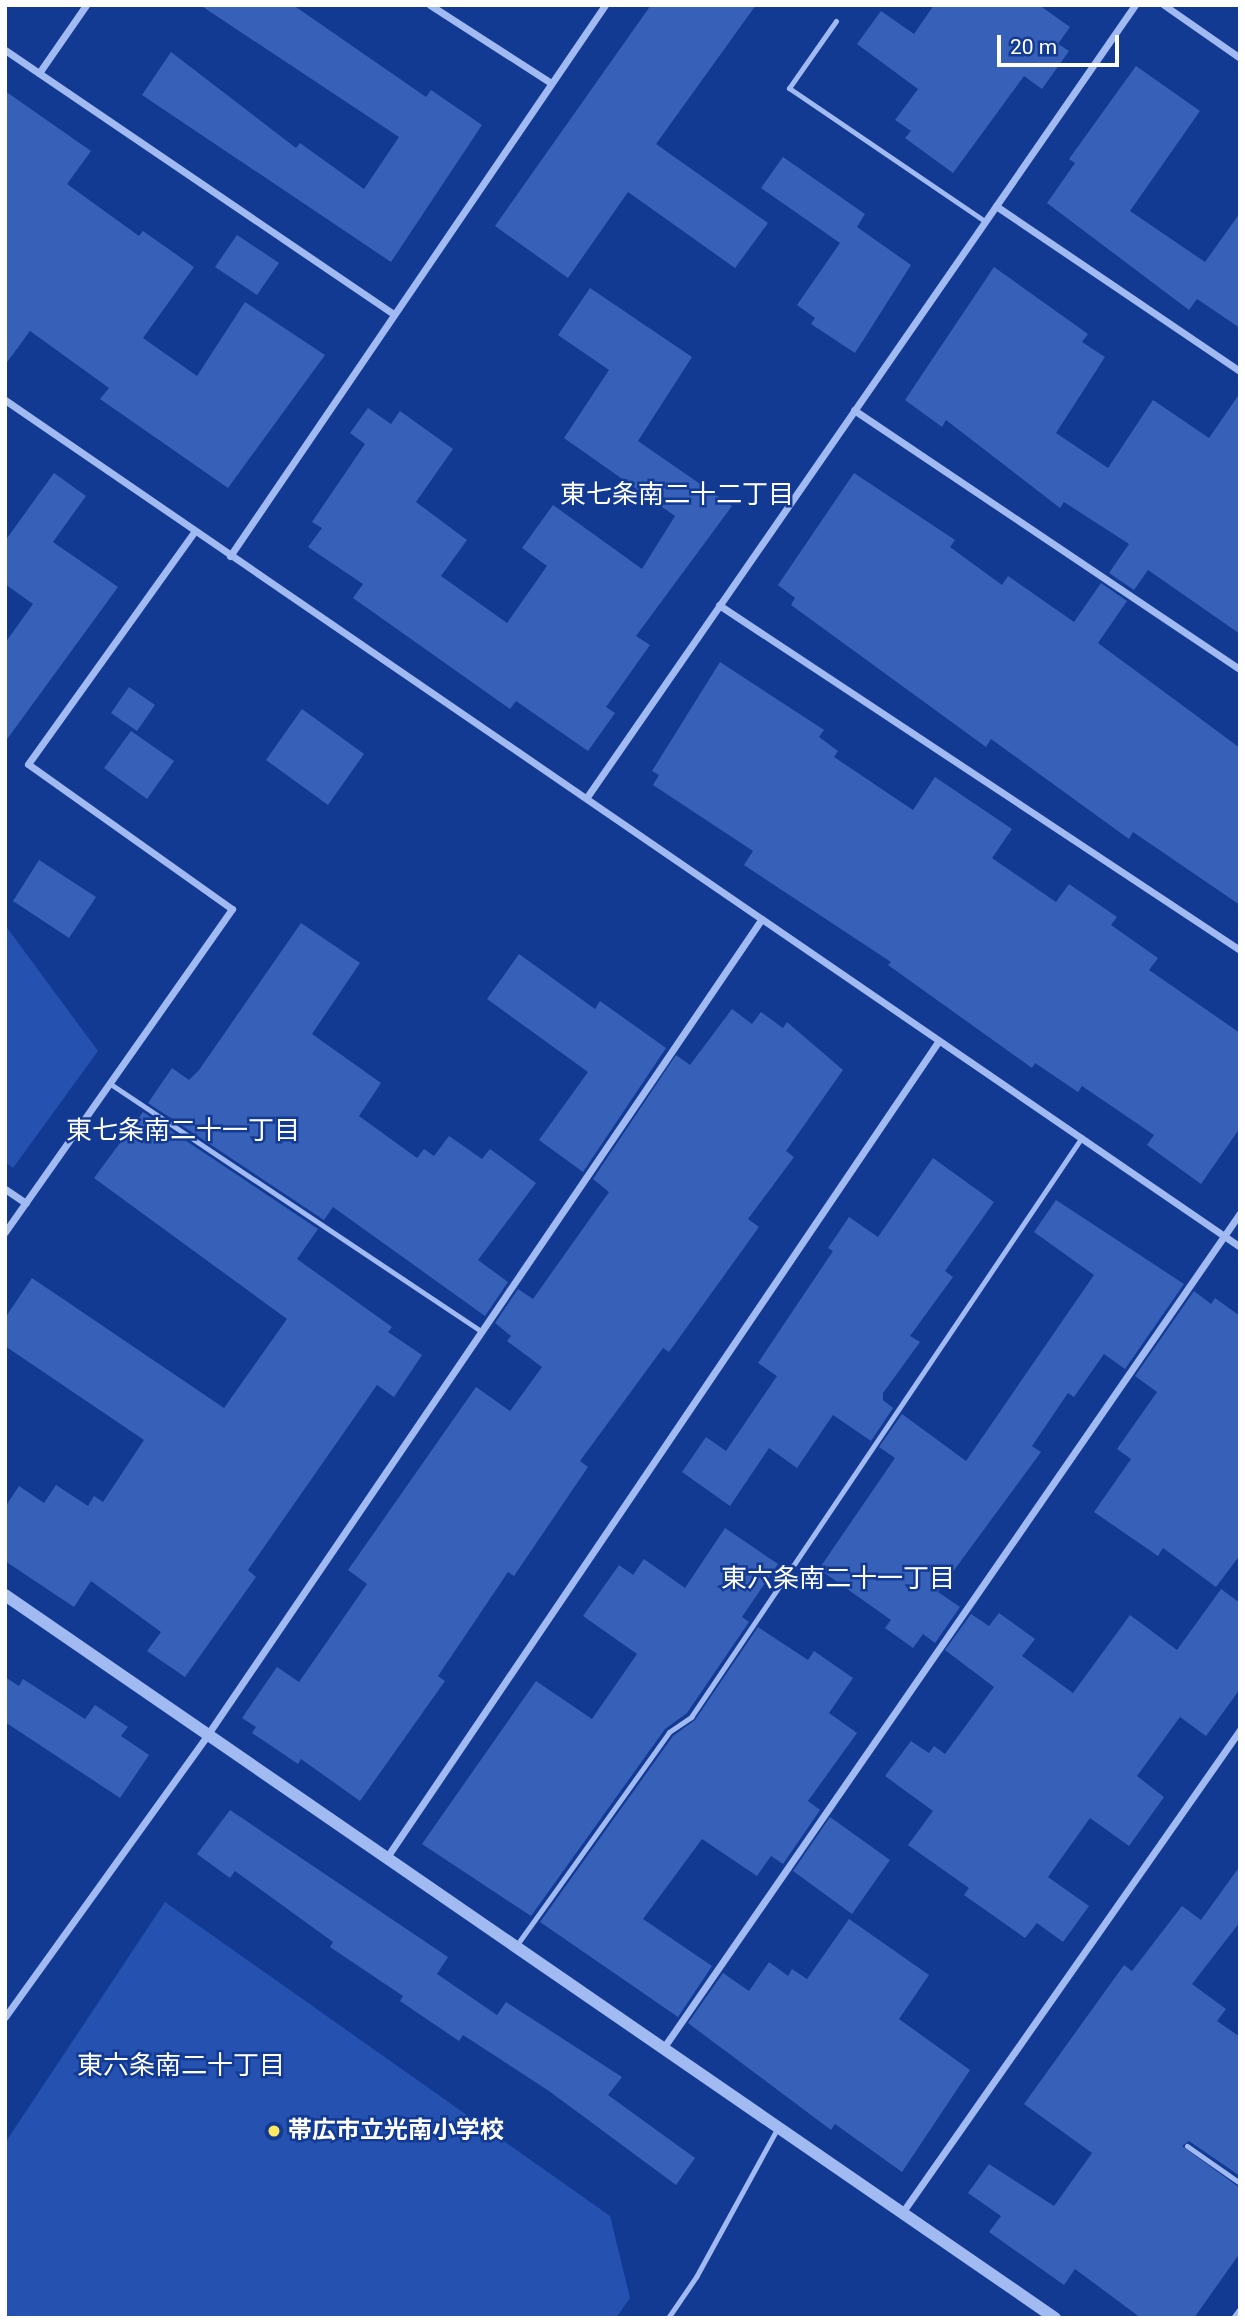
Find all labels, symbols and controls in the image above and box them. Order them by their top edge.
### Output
scale bar [1000,21,1122,65]
text: 20 m [1010,35,1057,59]
district label: 東七条南二十二丁目 [560,479,794,511]
district label: 東七条南二十一丁目 [66,1115,300,1147]
district label: 東六条南二十一丁目 [721,1563,955,1595]
district label: 東六条南二十丁目 [77,2050,285,2082]
place label: 帯広市立光南小学校 [288,2117,504,2145]
marker: 帯広市立光南小学校 [266,2123,282,2139]

